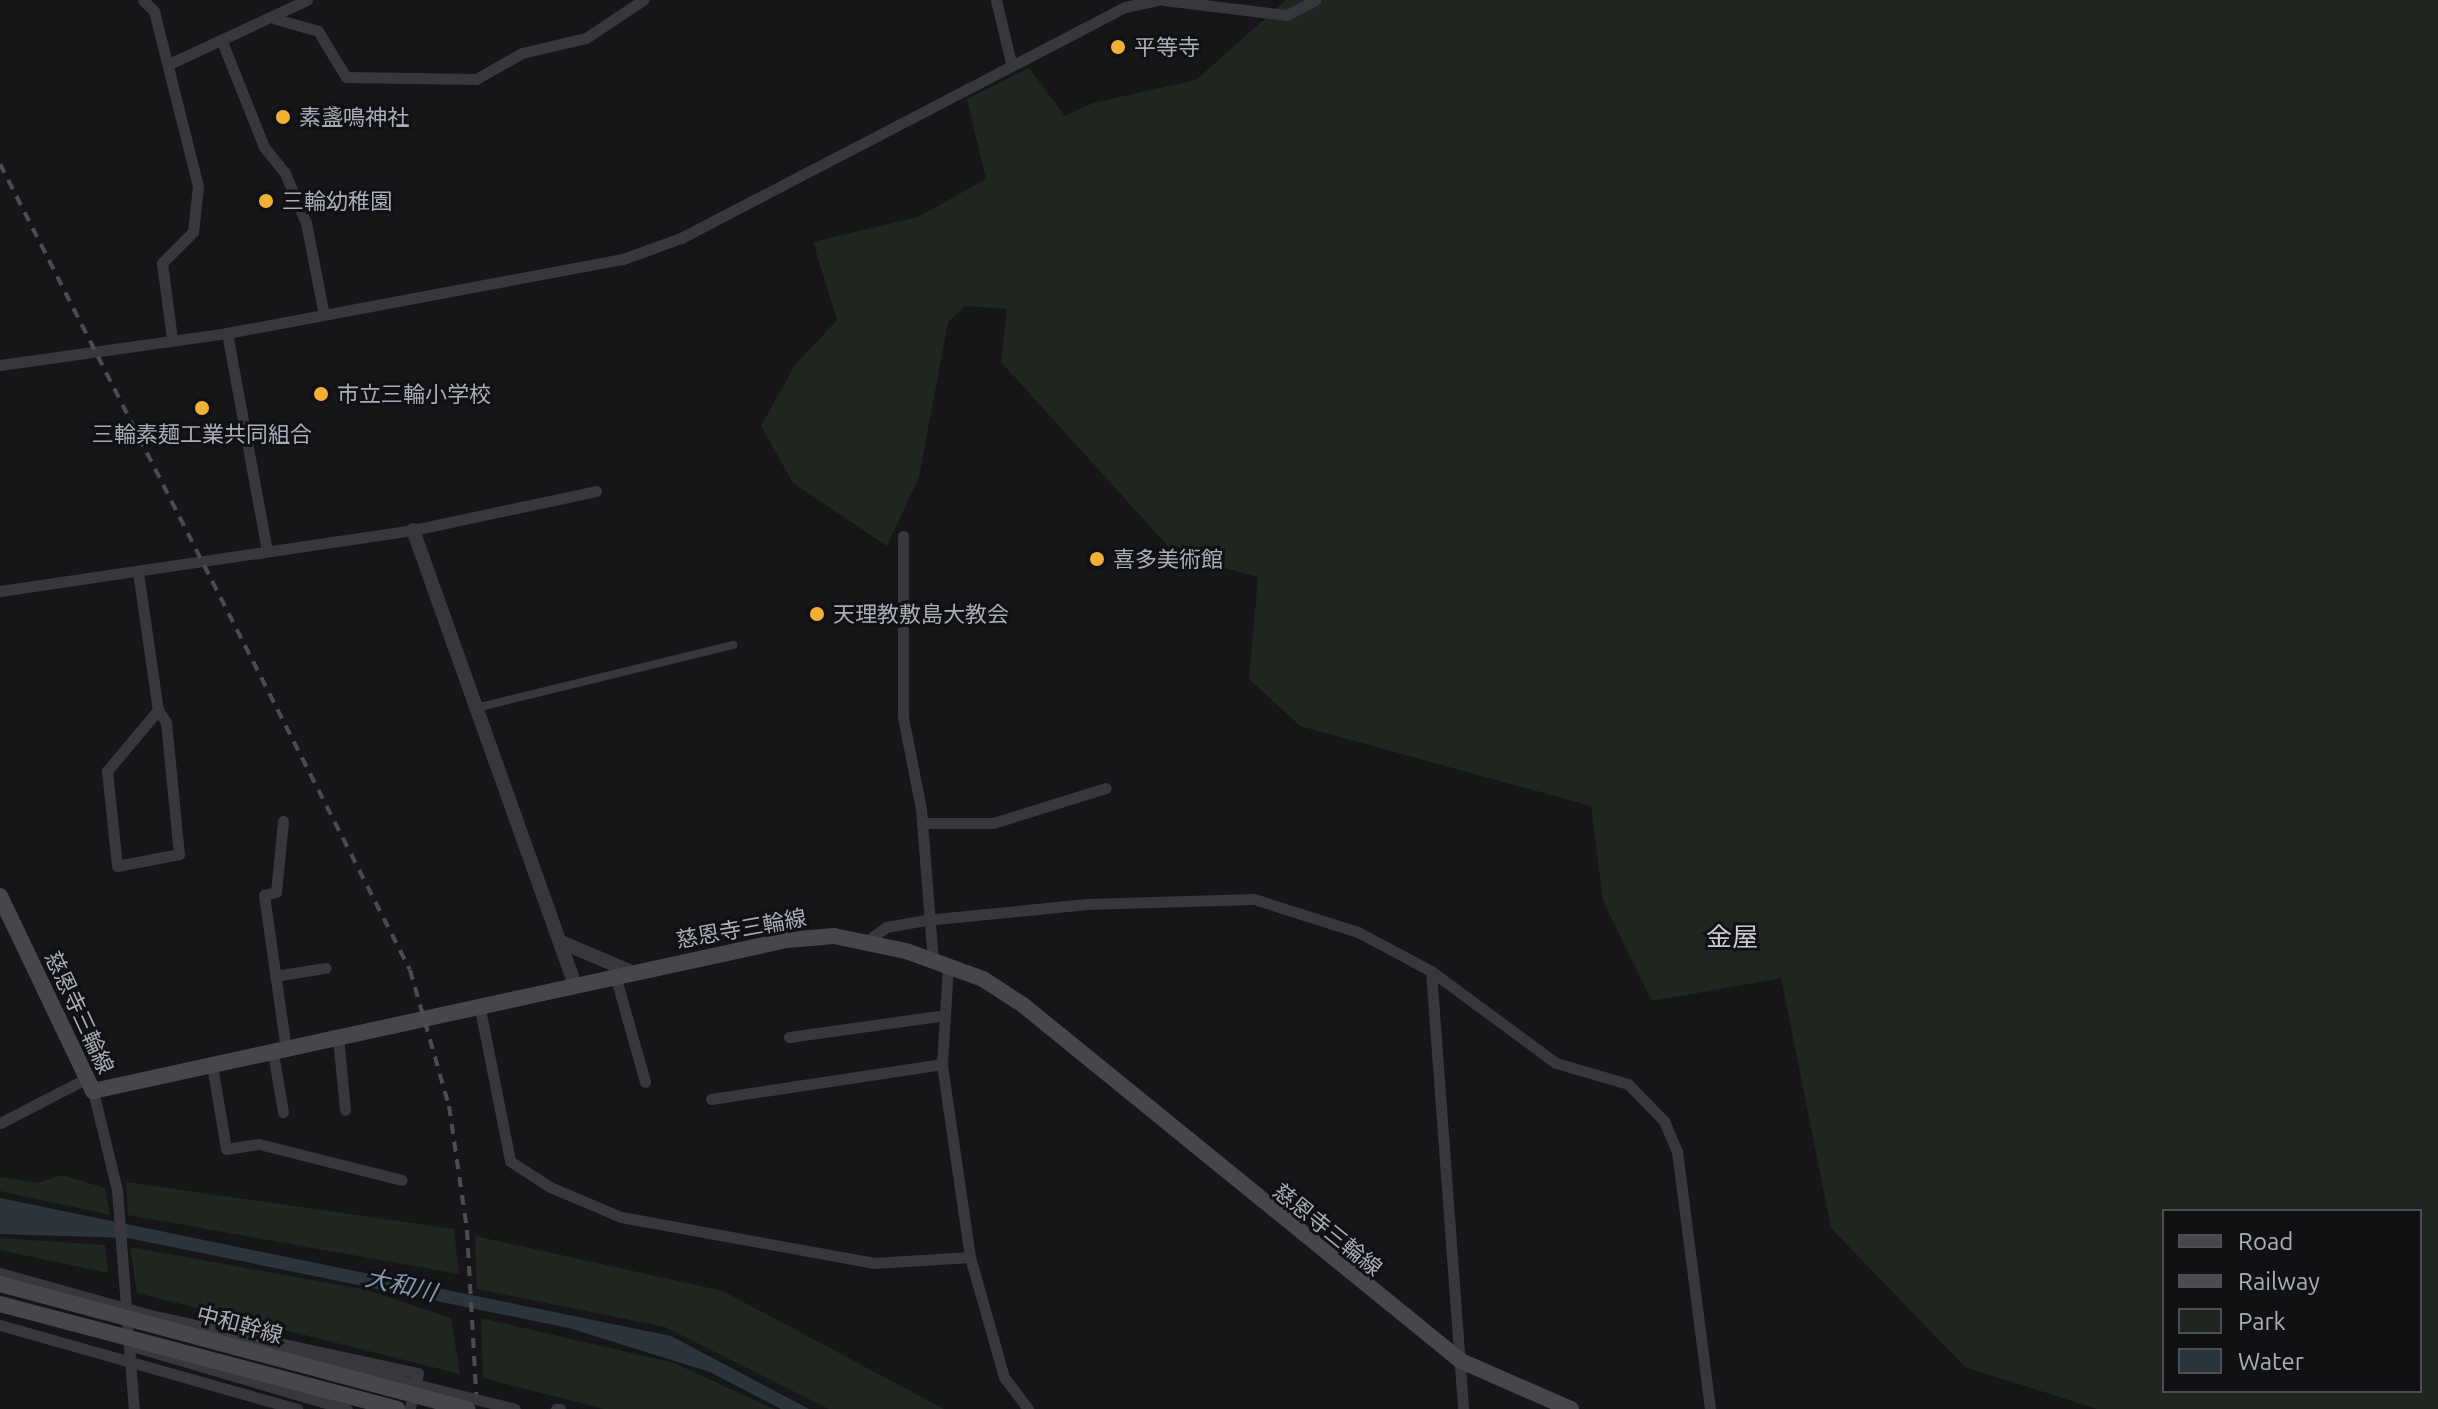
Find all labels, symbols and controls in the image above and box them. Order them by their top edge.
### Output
place label: 平等寺 [1134,34,1200,60]
marker: 平等寺 [1109,38,1127,56]
place label: 素盞鳴神社 [299,104,409,130]
marker: 素盞鳴神社 [274,108,292,126]
place label: 三輪幼稚園 [282,188,392,214]
marker: 三輪幼稚園 [257,192,275,210]
place label: 市立三輪小学校 [337,381,491,407]
marker: 市立三輪小学校 [312,385,330,403]
marker: 三輪素麺工業共同組合 [193,399,211,417]
place label: 三輪素麺工業共同組合 [92,421,312,447]
place label: 喜多美術館 [1113,546,1223,572]
marker: 喜多美術館 [1088,550,1106,568]
place label: 天理教敷島大教会 [833,601,1009,627]
marker: 天理教敷島大教会 [808,605,826,623]
street label: 慈恩寺三輪線 [674,904,808,952]
district label: 金屋 [1706,921,1758,953]
street label: 慈恩寺三輪線 [40,947,120,1077]
street label: 慈恩寺三輪線 [1268,1177,1388,1281]
legend [2162,1209,2422,1393]
text: Road [2238,1228,2293,1255]
water label: 大和川 [363,1263,439,1307]
text: Railway [2238,1268,2320,1295]
street label: 中和幹線 [194,1300,286,1348]
text: Park [2238,1308,2286,1335]
text: Water [2238,1348,2304,1375]

